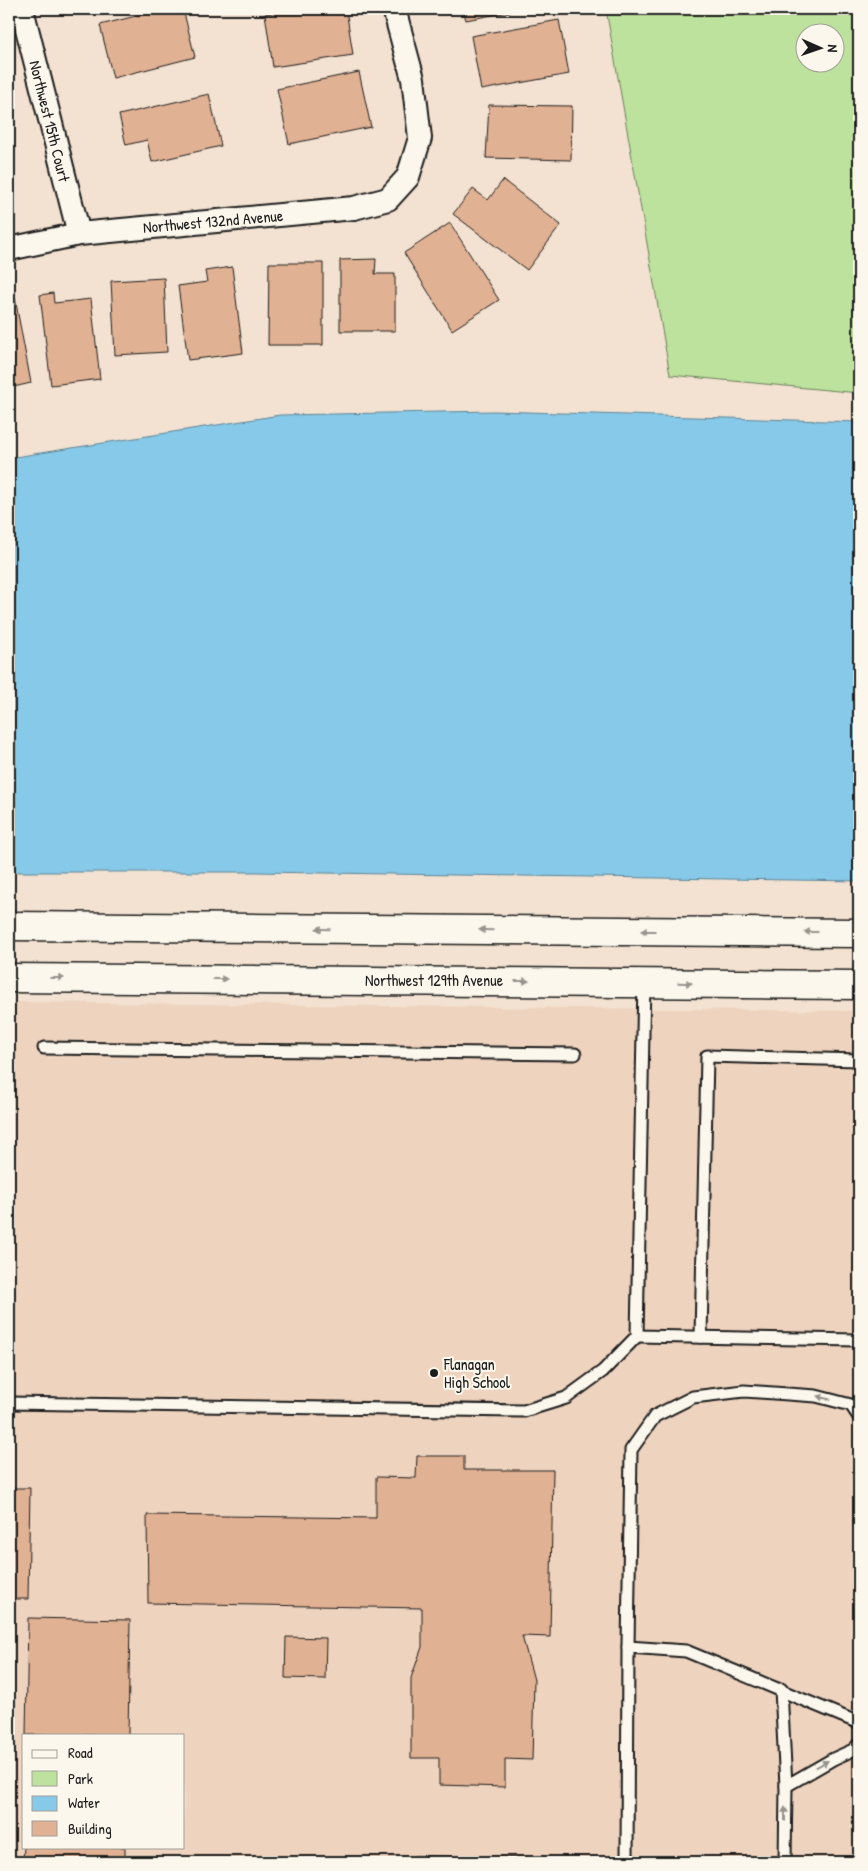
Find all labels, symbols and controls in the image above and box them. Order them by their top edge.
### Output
north arrow [796,22,846,72]
text: N [824,44,843,53]
street label: Northwest 15th Court [24,58,76,184]
street label: Northwest 132nd Avenue [142,204,285,238]
one-way arrow [315,924,331,932]
one-way arrow [477,926,493,934]
one-way arrow [640,927,656,935]
one-way arrow [802,928,818,936]
street label: Northwest 129th Avenue [365,969,504,991]
one-way arrow [50,974,66,982]
one-way arrow [212,975,228,983]
one-way arrow [515,977,531,985]
one-way arrow [677,979,693,987]
place label: Flanagan High School [443,1353,511,1393]
marker: Flanagan High School [428,1367,440,1379]
one-way arrow [817,1394,832,1402]
legend [22,1734,185,1848]
text: Road [68,1742,93,1763]
one-way arrow [816,1760,829,1769]
text: Park [68,1768,93,1789]
text: Water [68,1792,100,1813]
one-way arrow [781,1805,789,1821]
text: Building [68,1818,112,1839]

